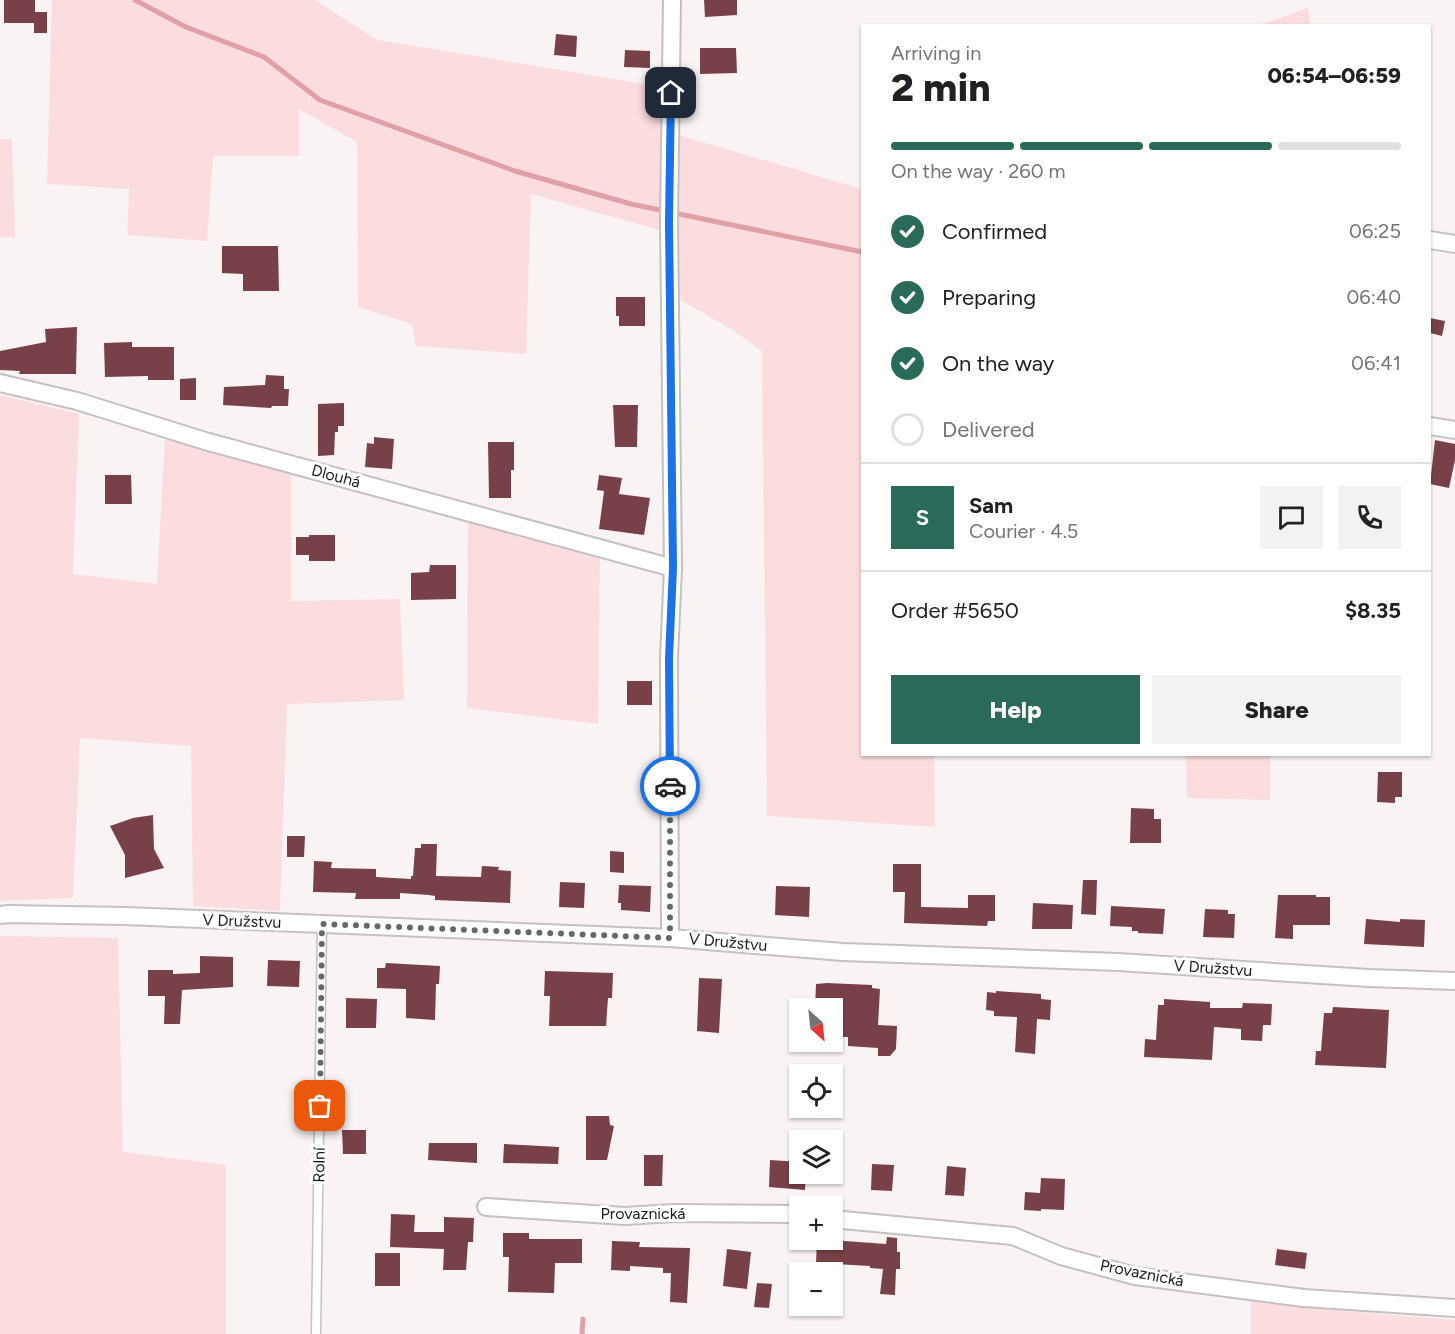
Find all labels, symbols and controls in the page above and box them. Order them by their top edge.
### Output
text: Arriving in [891,41,981,65]
text: 06:54–06:59 [1268,62,1401,89]
text: 2 min [891,64,991,111]
pin [645,67,696,118]
icon: home [654,76,687,109]
text: On the way · 260 m [891,159,1065,183]
icon: check [891,215,924,248]
text: Confirmed [942,218,1047,245]
text: 06:25 [1349,219,1401,243]
icon: check [891,281,924,314]
text: Preparing [942,284,1036,311]
text: 06:40 [1347,285,1401,309]
icon: check [891,347,924,380]
text: On the way [942,350,1054,377]
text: 06:41 [1351,351,1401,375]
text: Delivered [942,416,1035,443]
street label: Dlouhá [309,460,363,492]
button: chat [1260,486,1323,549]
button: phone [1338,486,1401,549]
text: Sam [969,492,1013,519]
text: S [916,504,929,531]
text: Courier · 4.5 [969,519,1078,543]
text: Order #5650 [891,597,1019,624]
text: $8.35 [1345,597,1401,624]
button: Help [891,675,1140,744]
button: Share [1152,675,1401,744]
courier [640,756,700,816]
icon: car [654,770,687,803]
street label: V Družstvu [202,910,282,932]
street label: V Družstvu [688,929,768,955]
street label: V Družstvu [1173,956,1253,980]
north arrow [789,998,843,1052]
map controls [789,998,843,1316]
button: locate [789,1064,843,1118]
pin [294,1080,345,1131]
icon: bag [303,1089,336,1122]
button: layers [789,1130,843,1184]
street label: Rolní [309,1146,329,1183]
button: + [789,1196,843,1250]
street label: Provaznická [601,1204,685,1223]
street label: Provaznická [1099,1256,1185,1290]
button: − [789,1262,843,1316]

